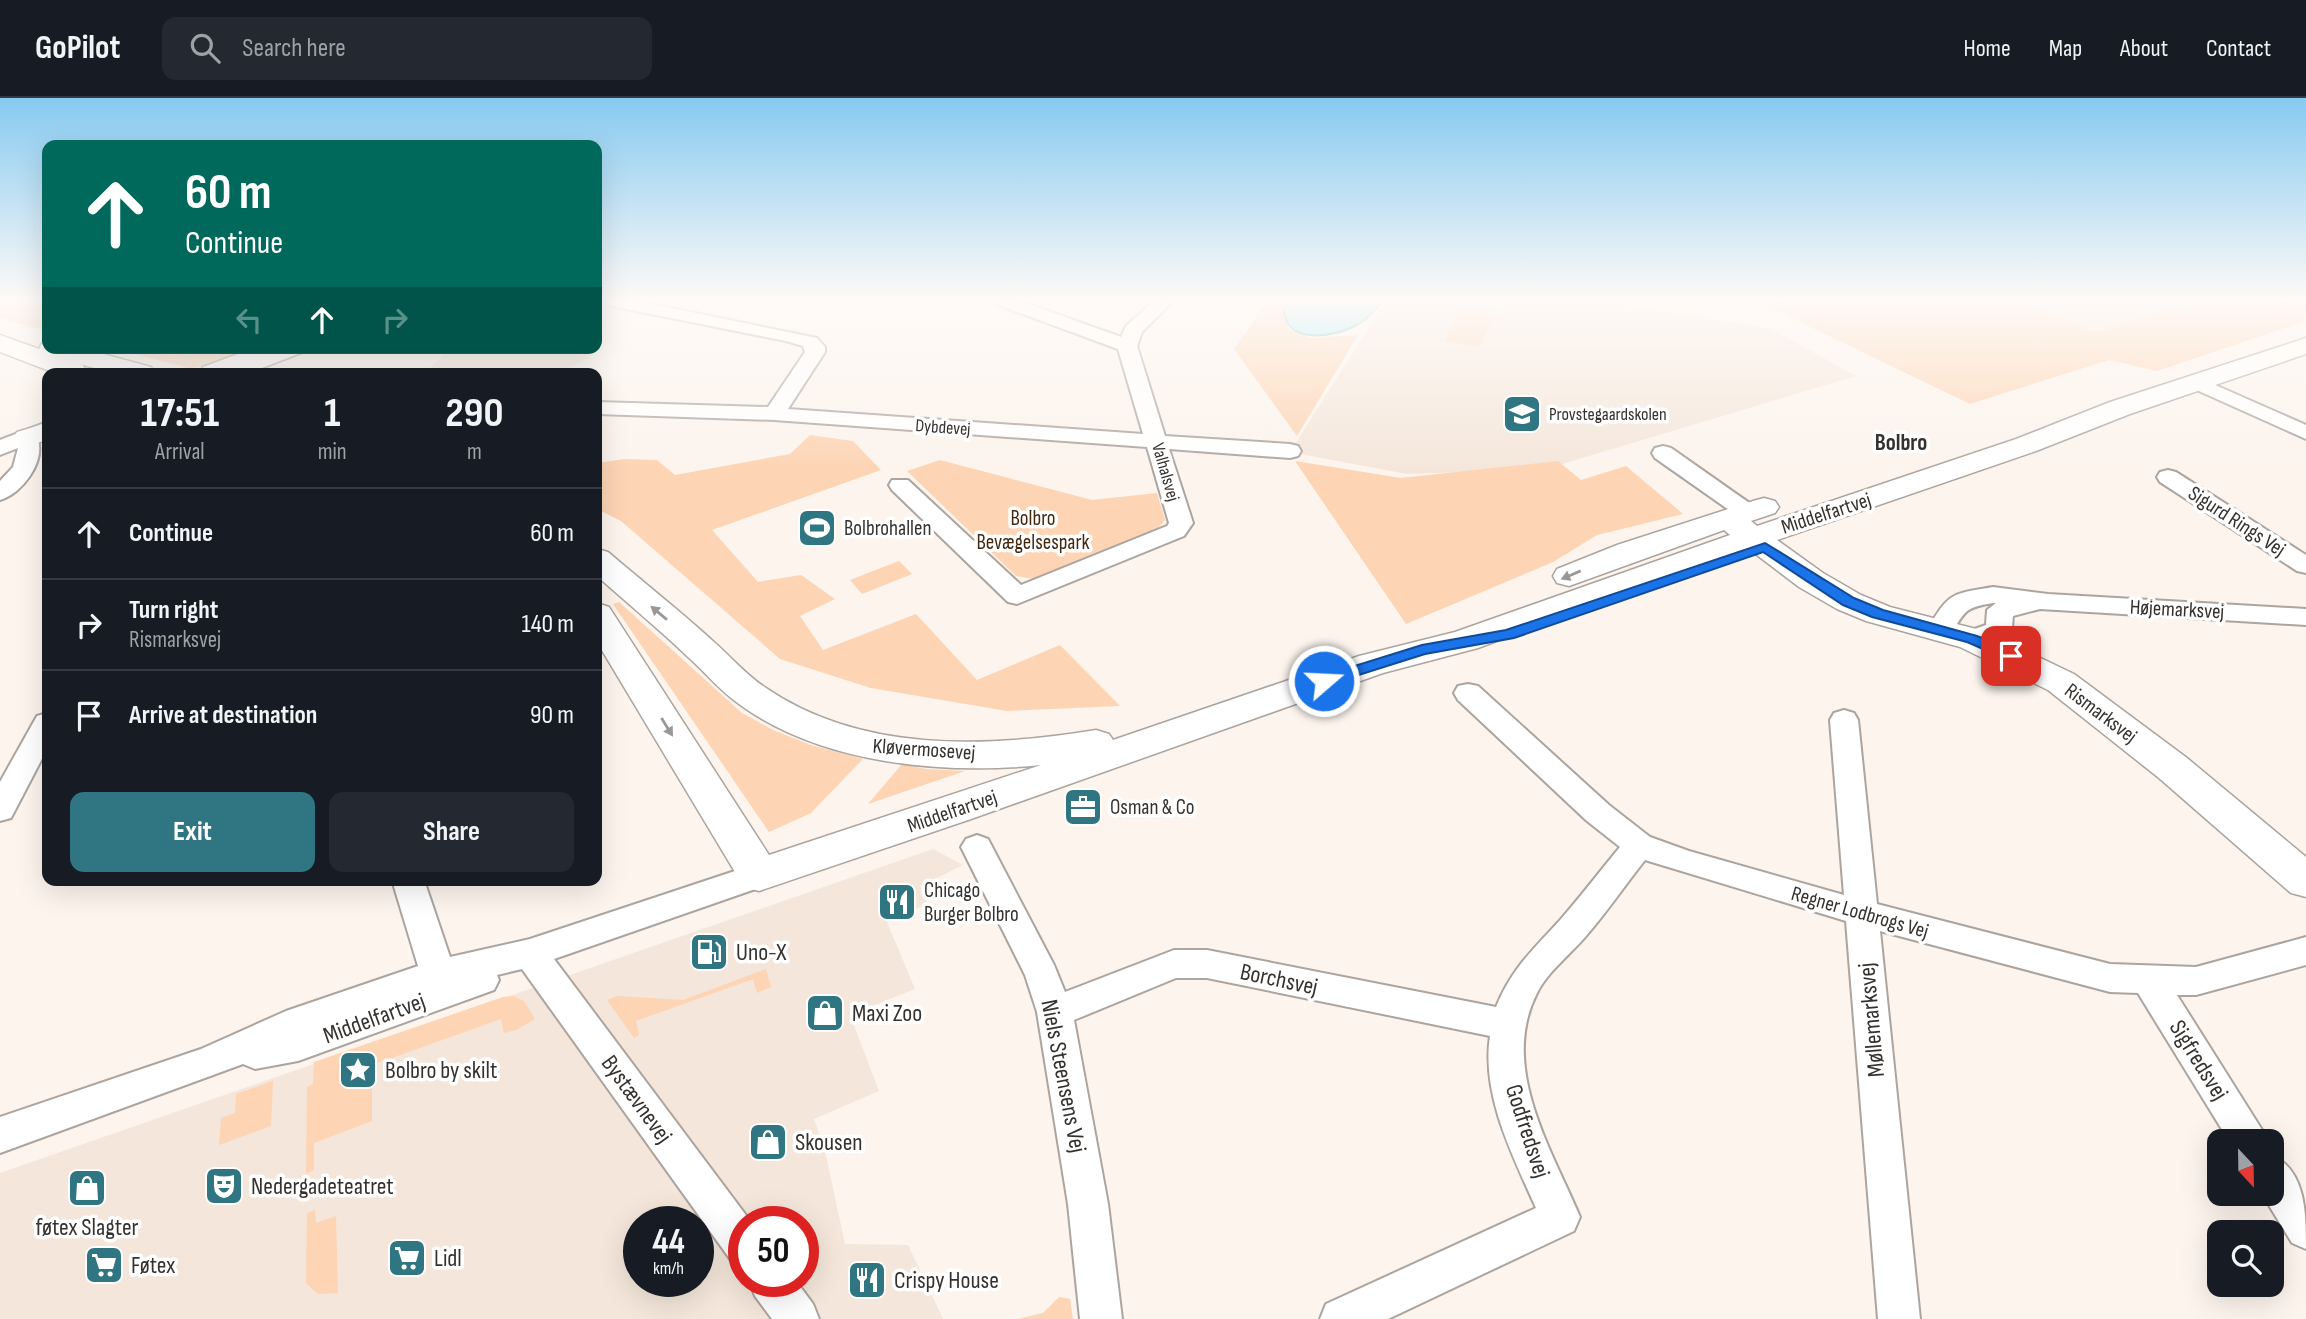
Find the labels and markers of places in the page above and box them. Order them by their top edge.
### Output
school or university icon: Provstegaardskolen [1501,393,1543,435]
place label: Provstegaardskolen [1549,404,1667,425]
sports icon: Bolbrohallen [796,507,838,549]
place label: Bolbrohallen [844,516,931,541]
pin [1981,626,2041,686]
office icon: Osman & Co [1062,786,1104,828]
place label: Osman & Co [1110,795,1194,820]
place label: Chicago Burger Bolbro [924,878,1019,927]
restaurant icon: Chicago Burger Bolbro [876,881,918,923]
fuel station icon: Uno-X [688,931,730,973]
place label: Uno-X [736,938,787,967]
shop icon: Maxi Zoo [804,992,846,1034]
place label: Maxi Zoo [852,999,922,1028]
place icon: Bolbro by skilt [337,1049,379,1091]
place label: Bolbro by skilt [385,1056,497,1085]
shop icon: Skousen [747,1121,789,1163]
place label: Skousen [795,1128,863,1157]
theatre icon: Nedergadeteatret [203,1165,245,1207]
shop icon: føtex Slagter [66,1167,108,1209]
place label: Nedergadeteatret [251,1172,394,1201]
place label: føtex Slagter [36,1213,139,1242]
supermarket icon: Lidl [386,1237,428,1279]
supermarket icon: Føtex [83,1244,125,1286]
place label: Lidl [434,1244,462,1273]
place label: Føtex [131,1251,175,1280]
restaurant icon: Crispy House [846,1259,888,1301]
place label: Crispy House [894,1266,999,1295]

